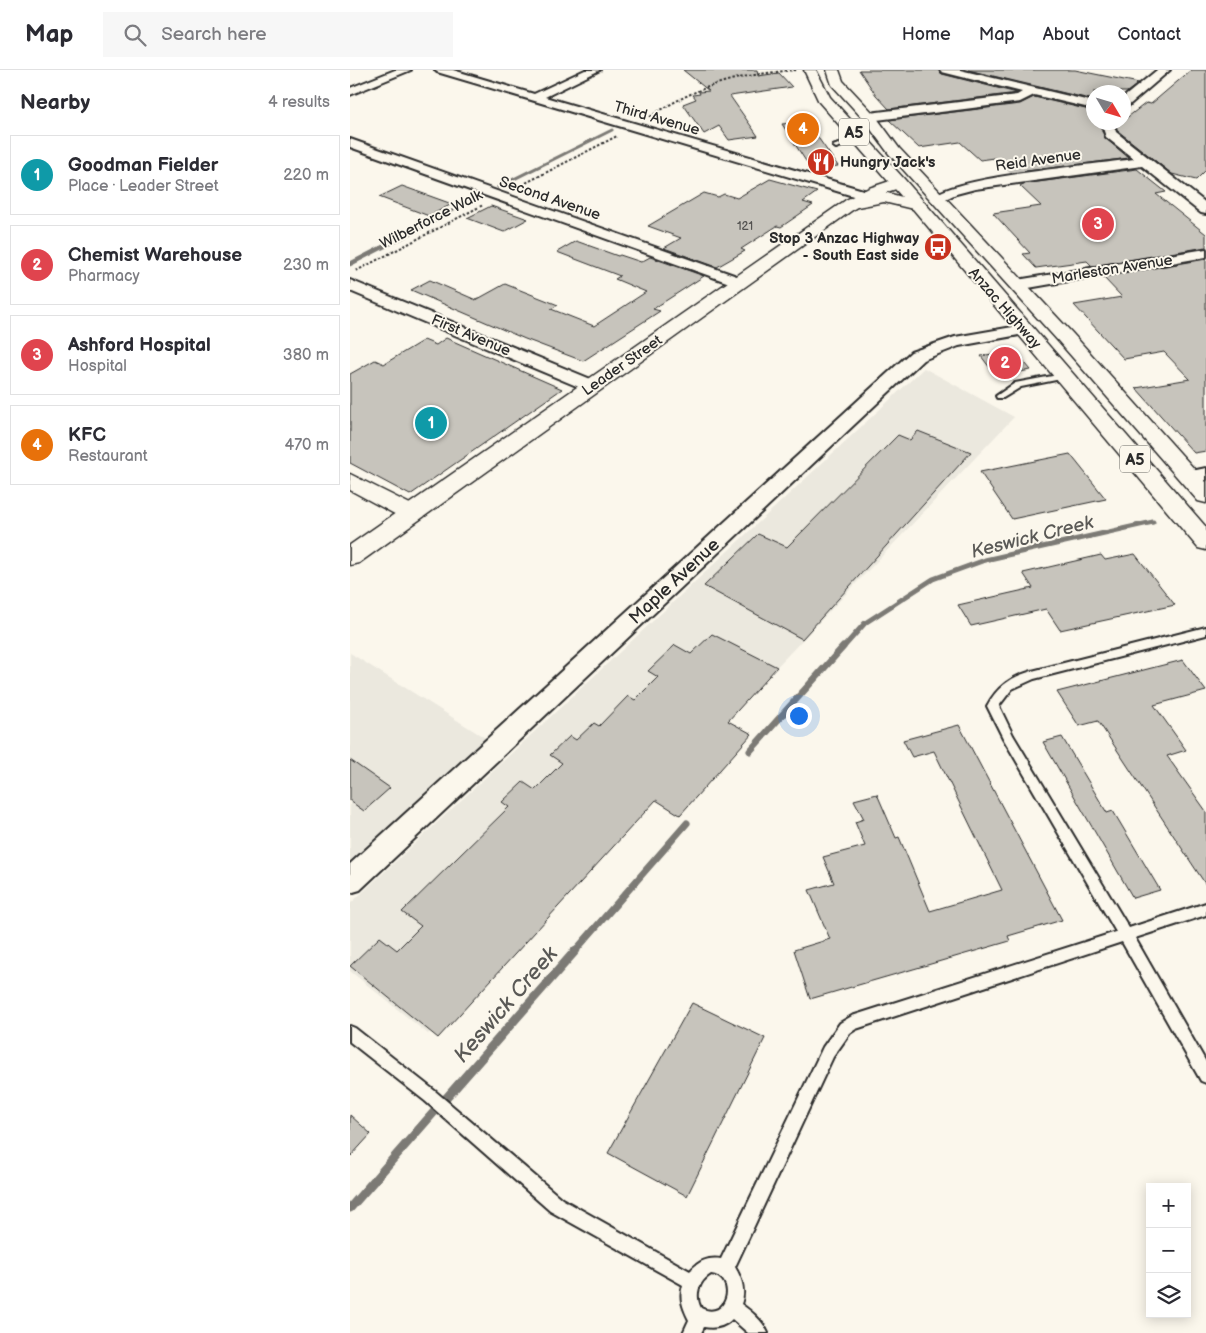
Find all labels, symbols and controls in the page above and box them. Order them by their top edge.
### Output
search box [103,12,453,57]
text: Map [25,20,73,49]
icon: search [121,21,149,49]
text: Search here [161,23,267,46]
text: Home [902,24,951,45]
text: Map [979,24,1015,45]
text: About [1043,24,1090,45]
text: Contact [1118,24,1181,45]
north arrow [1086,85,1131,130]
text: Nearby [20,90,90,115]
text: 4 results [268,93,330,112]
street label: Third Avenue [612,97,702,140]
pin: 4 [787,110,819,148]
road number: A5 [839,118,869,146]
street label: Reid Avenue [994,145,1082,176]
restaurant icon: Hungry Jack's [806,147,836,177]
place label: Hungry Jack's [840,153,935,172]
text: Goodman Fielder [68,154,218,177]
text: 1 [34,166,40,185]
text: 220 m [283,166,329,185]
street label: Second Avenue [497,172,603,225]
text: Place · Leader Street [68,177,219,196]
street label: Wilberforce Walk [377,185,486,253]
pin: 3 [1082,205,1114,243]
house number: 121 [737,219,753,234]
place label: Stop 3 Anzac Highway - South East side [769,229,919,265]
bus stop icon: Stop 3 Anzac Highway - South East side [923,232,953,262]
text: Chemist Warehouse [68,244,242,267]
street label: Marleston Avenue [1050,251,1174,288]
text: 2 [32,256,42,275]
text: 230 m [283,256,329,275]
street label: Anzac Highway [964,264,1045,353]
text: Pharmacy [68,267,140,286]
street label: First Avenue [428,310,513,361]
street label: Leader Street [579,331,666,400]
text: Ashford Hospital [68,334,211,357]
pin: 2 [989,344,1021,382]
text: 3 [32,346,42,365]
text: 380 m [283,346,329,365]
text: Hospital [68,357,127,376]
pin: 1 [415,404,447,442]
text: KFC [68,424,106,447]
text: 4 [32,436,42,455]
text: 470 m [284,436,329,455]
road number: A5 [1120,446,1150,472]
text: Restaurant [68,447,148,466]
water label: Keswick Creek [969,511,1097,564]
street label: Maple Avenue [625,534,724,629]
your location [786,703,812,729]
water label: Keswick Creek [448,940,565,1069]
map controls [1146,1183,1191,1318]
button: + [1146,1183,1191,1228]
button: − [1146,1228,1191,1273]
button: layers [1146,1273,1191,1318]

